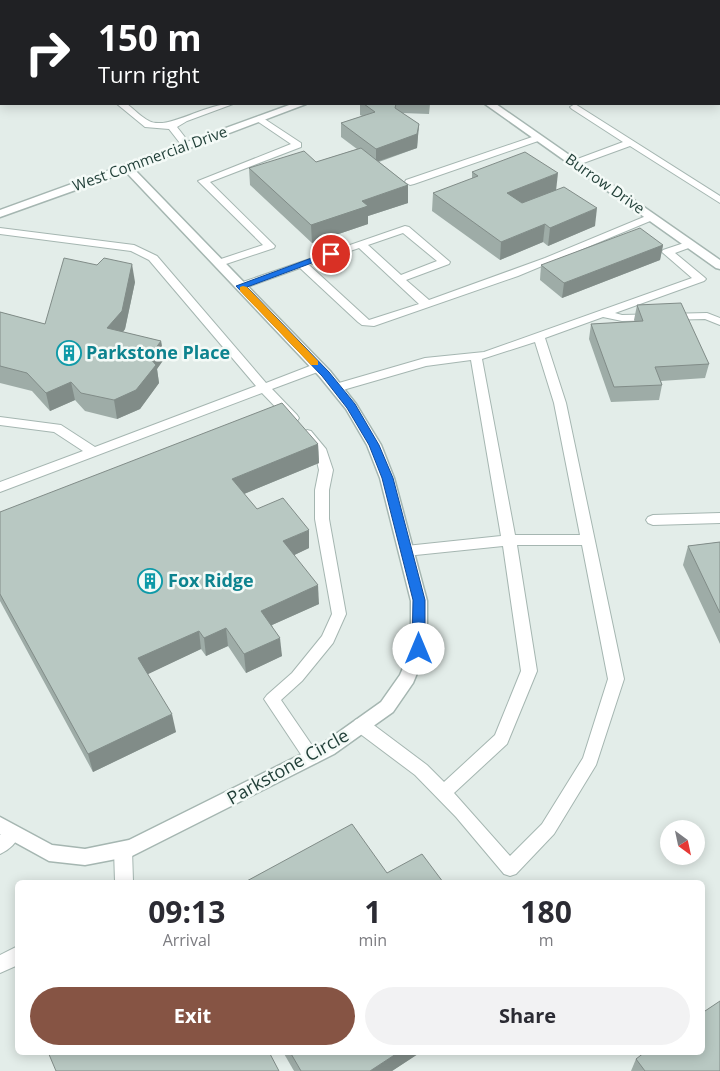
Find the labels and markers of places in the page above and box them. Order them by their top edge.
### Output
pin [310,233,352,275]
building icon: Parkstone Place [56,340,82,366]
place label: Parkstone Place [86,340,230,364]
building icon: Fox Ridge [137,568,163,594]
place label: Fox Ridge [168,568,254,592]

